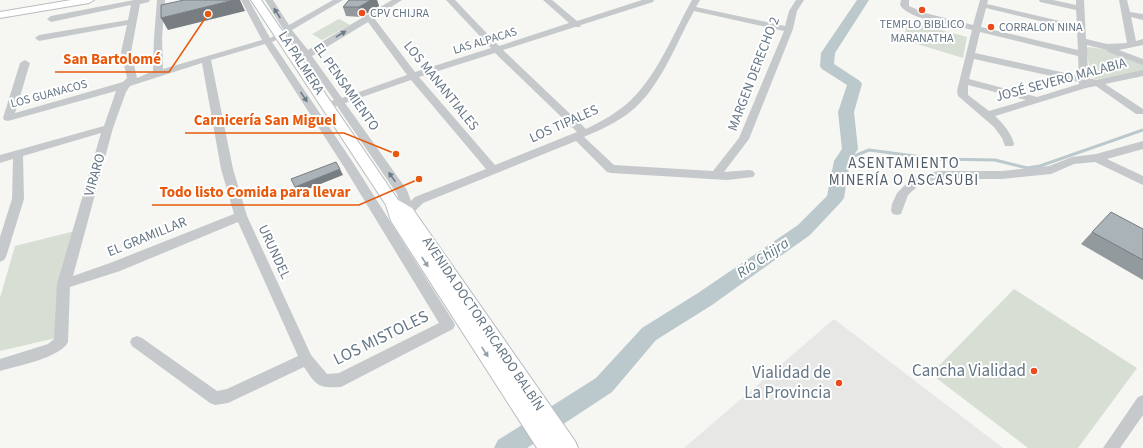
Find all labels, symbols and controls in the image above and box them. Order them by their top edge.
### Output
place label: CPV CHIJRA [370,5,430,22]
marker: TEMPLO BIBLICO MARANATHA [917,5,927,15]
one-way arrow [273,8,281,19]
marker: CPV CHIJRA [357,8,367,18]
street label: MARGEN DERECHO 2 [723,14,785,134]
place label: TEMPLO BIBLICO MARANATHA [880,16,964,47]
place label: CORRALON NINA [999,19,1083,36]
marker: CORRALON NINA [986,22,996,32]
street label: LAS ALPACAS [451,23,519,59]
street label: LA PALMERA [273,27,329,99]
one-way arrow [335,30,347,37]
street label: LOS MANANTIALES [399,37,483,135]
street label: EL PENSAMIENTO [308,39,384,135]
callout: San Bartolomé [55,45,169,72]
text: San Bartolomé [63,49,161,70]
street label: JOSÉ SEVERO MALABIA [993,53,1129,107]
street label: LOS GUANACOS [9,76,89,112]
one-way arrow [300,92,308,102]
street label: LOS TIPALES [526,100,602,148]
callout: Carnicería San Miguel [185,106,344,133]
text: Carnicería San Miguel [194,110,337,131]
street label: VIRARO [79,151,111,199]
district label: ASENTAMIENTO MINERÍA O ASCASUBI [829,153,979,191]
one-way arrow [388,172,396,182]
callout: Todo listo Comida para llevar [152,178,359,205]
text: Todo listo Comida para llevar [159,182,351,203]
street label: EL GRAMILLAR [104,212,190,262]
street label: URUNDEL [253,222,295,283]
street label: AVENIDA DOCTOR RICARDO BALBÍN [417,233,549,415]
water label: Río Chijra [733,233,793,283]
one-way arrow [422,256,429,268]
street label: LOS MISTOLES [329,305,433,371]
one-way arrow [481,347,489,357]
place label: Cancha Vialidad [912,359,1026,383]
place label: Vialidad de La Provincia [744,361,831,405]
marker: Cancha Vialidad [1029,366,1039,376]
marker: Vialidad de La Provincia [834,378,844,388]

